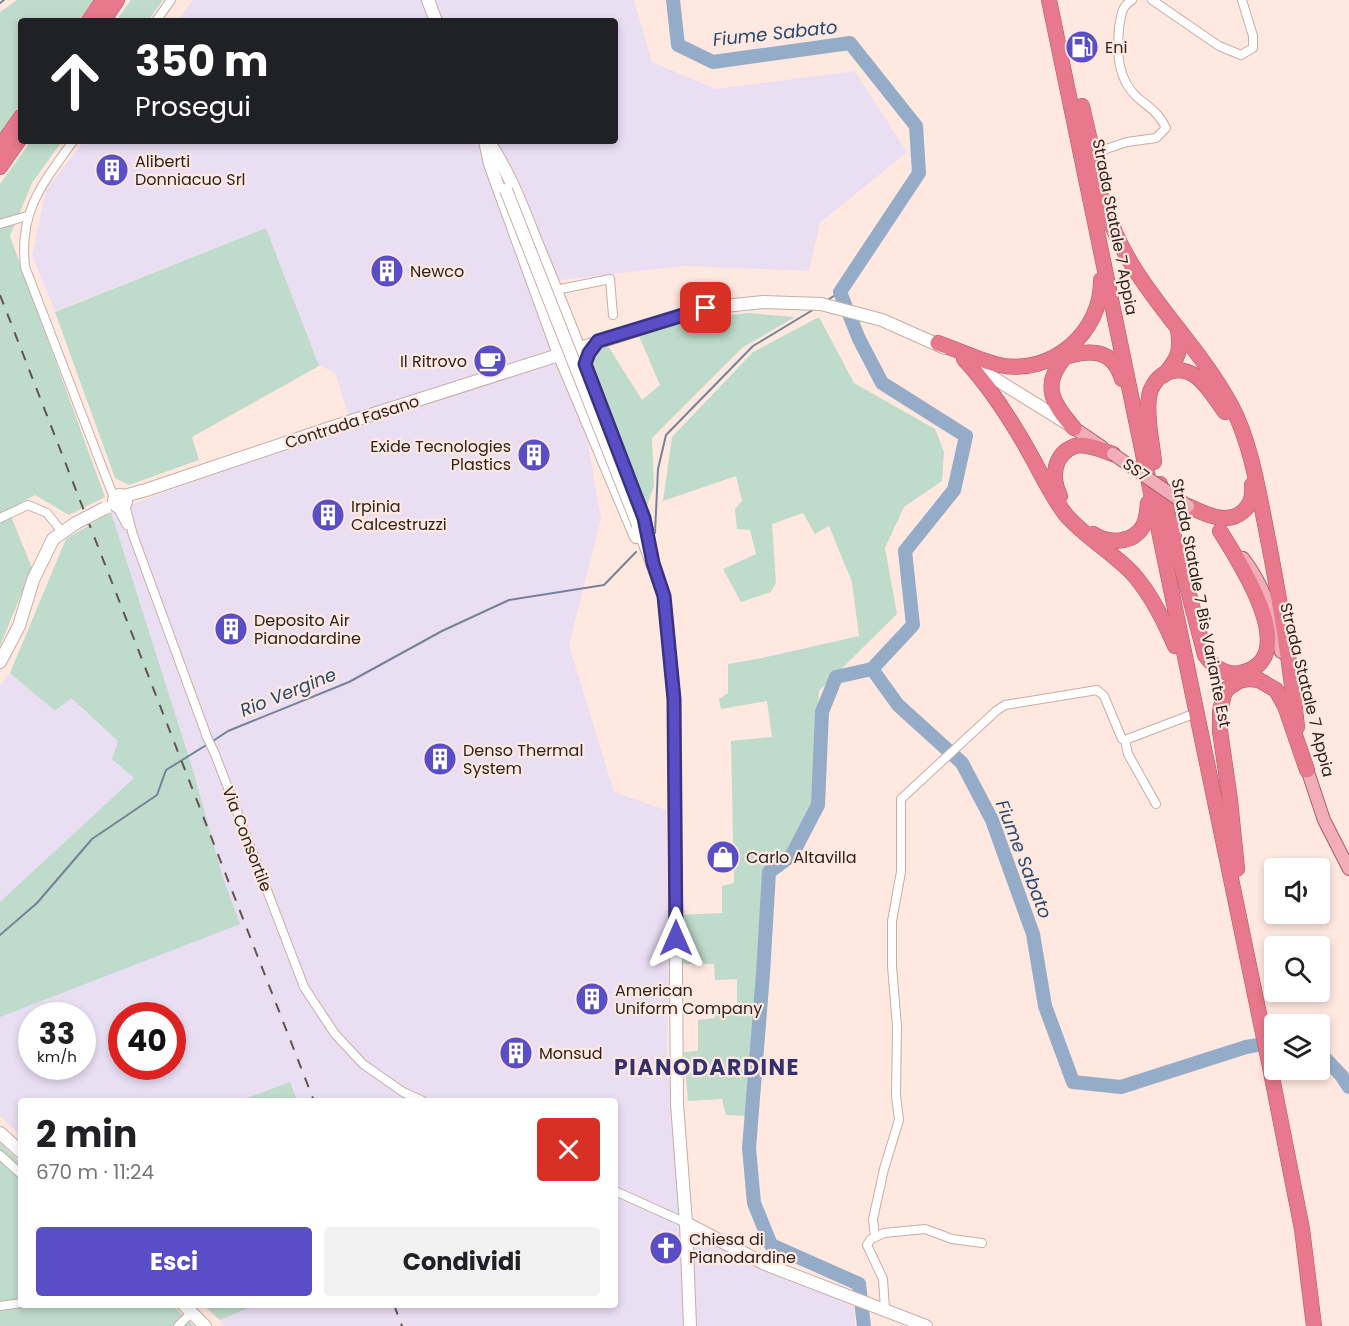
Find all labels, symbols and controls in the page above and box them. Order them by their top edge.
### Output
water label: Fiume Sabato [711,14,839,52]
fuel station icon: Eni [1064,29,1100,65]
text: 350 m [135,32,268,91]
place label: Eni [1105,36,1127,59]
icon: ahead [36,42,114,120]
text: Prosegui [135,88,251,125]
street label: Strada Statale 7 Appia [1087,137,1143,317]
place label: Aliberti Donniacuo Srl [135,150,246,191]
building icon: Aliberti Donniacuo Srl [94,152,130,188]
building icon: Newco [369,253,405,289]
place label: Newco [410,260,464,283]
pin [680,282,731,333]
icon: arrive [689,291,722,324]
cafe icon: Il Ritrovo [472,343,508,379]
place label: Il Ritrovo [400,350,467,373]
street label: Contrada Fasano [282,389,422,455]
place label: Exide Tecnologies Plastics [370,435,511,476]
building icon: Exide Tecnologies Plastics [516,437,552,473]
street label: SS7 [1118,453,1154,487]
street label: Strada Statale 7 Bis Variante Est [1166,477,1236,730]
place label: Irpinia Calcestruzzi [351,495,447,536]
building icon: Irpinia Calcestruzzi [310,497,346,533]
street label: Strada Statale 7 Appia [1274,600,1340,780]
place label: Deposito Air Pianodardine [254,609,361,650]
building icon: Deposito Air Pianodardine [213,611,249,647]
water label: Rio Vergine [236,661,340,723]
place label: Denso Thermal System [463,739,583,780]
building icon: Denso Thermal System [422,741,458,777]
street label: Via Consortile [216,783,278,895]
water label: Fiume Sabato [990,796,1058,922]
shop icon: Carlo Altavilla [705,839,741,875]
place label: Carlo Altavilla [746,846,857,869]
map controls [1264,858,1330,1080]
button: sound [1264,858,1330,924]
position arrow [644,906,708,970]
button: search [1264,936,1330,1002]
place label: American Uniform Company [615,979,762,1020]
building icon: American Uniform Company [574,981,610,1017]
speed limit sign: 40 [108,1002,186,1080]
text: 33 [39,1012,75,1055]
button: layers [1264,1014,1330,1080]
building icon: Monsud [498,1035,534,1071]
place label: Monsud [539,1042,603,1065]
text: km/h [37,1046,77,1067]
district label: PIANODARDINE [614,1052,800,1083]
text: 2 min [36,1109,137,1160]
button: close [537,1118,600,1181]
text: 670 m · 11:24 [36,1158,154,1186]
button: Esci [36,1227,312,1296]
button: Condividi [324,1227,600,1296]
place label: Chiesa di Pianodardine [689,1228,796,1269]
church icon: Chiesa di Pianodardine [648,1230,684,1266]

